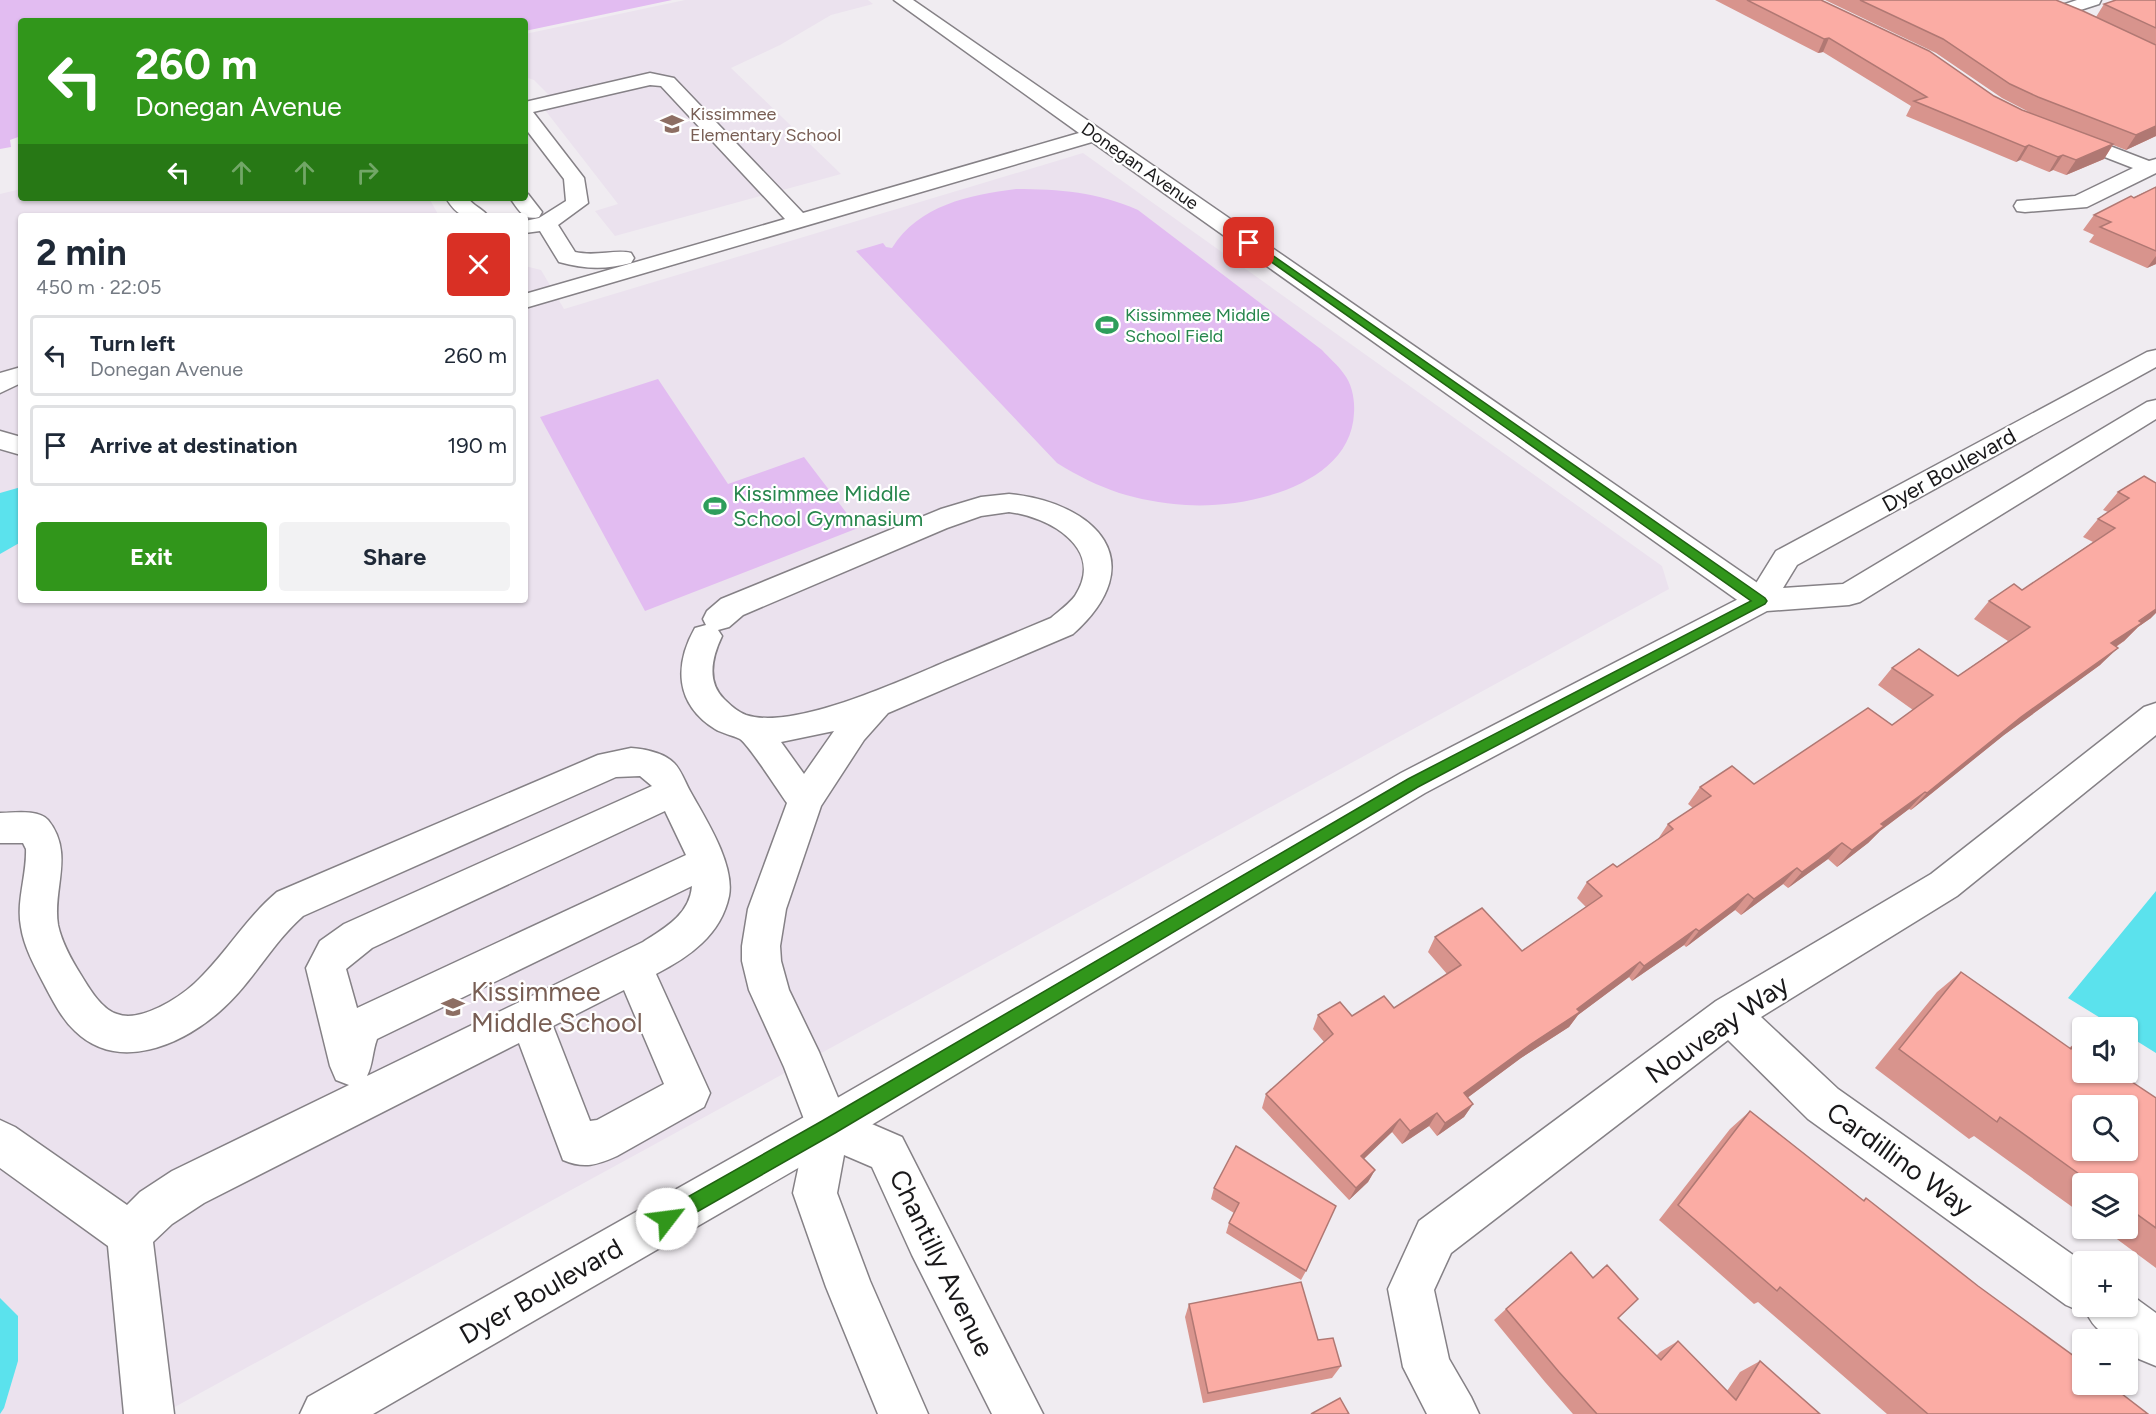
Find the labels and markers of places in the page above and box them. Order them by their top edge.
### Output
place label: Kissimmee Elementary School [690,103,841,146]
school or university icon: Kissimmee Elementary School [659,111,685,137]
pin [1223,217,1274,268]
place label: Kissimmee Middle School Field [1125,304,1270,347]
sports icon: Kissimmee Middle School Field [1094,312,1120,338]
place label: Kissimmee Middle School Gymnasium [733,480,923,532]
sports icon: Kissimmee Middle School Gymnasium [702,493,728,519]
place label: Kissimmee Middle School [471,975,643,1039]
school or university icon: Kissimmee Middle School [440,994,466,1020]

